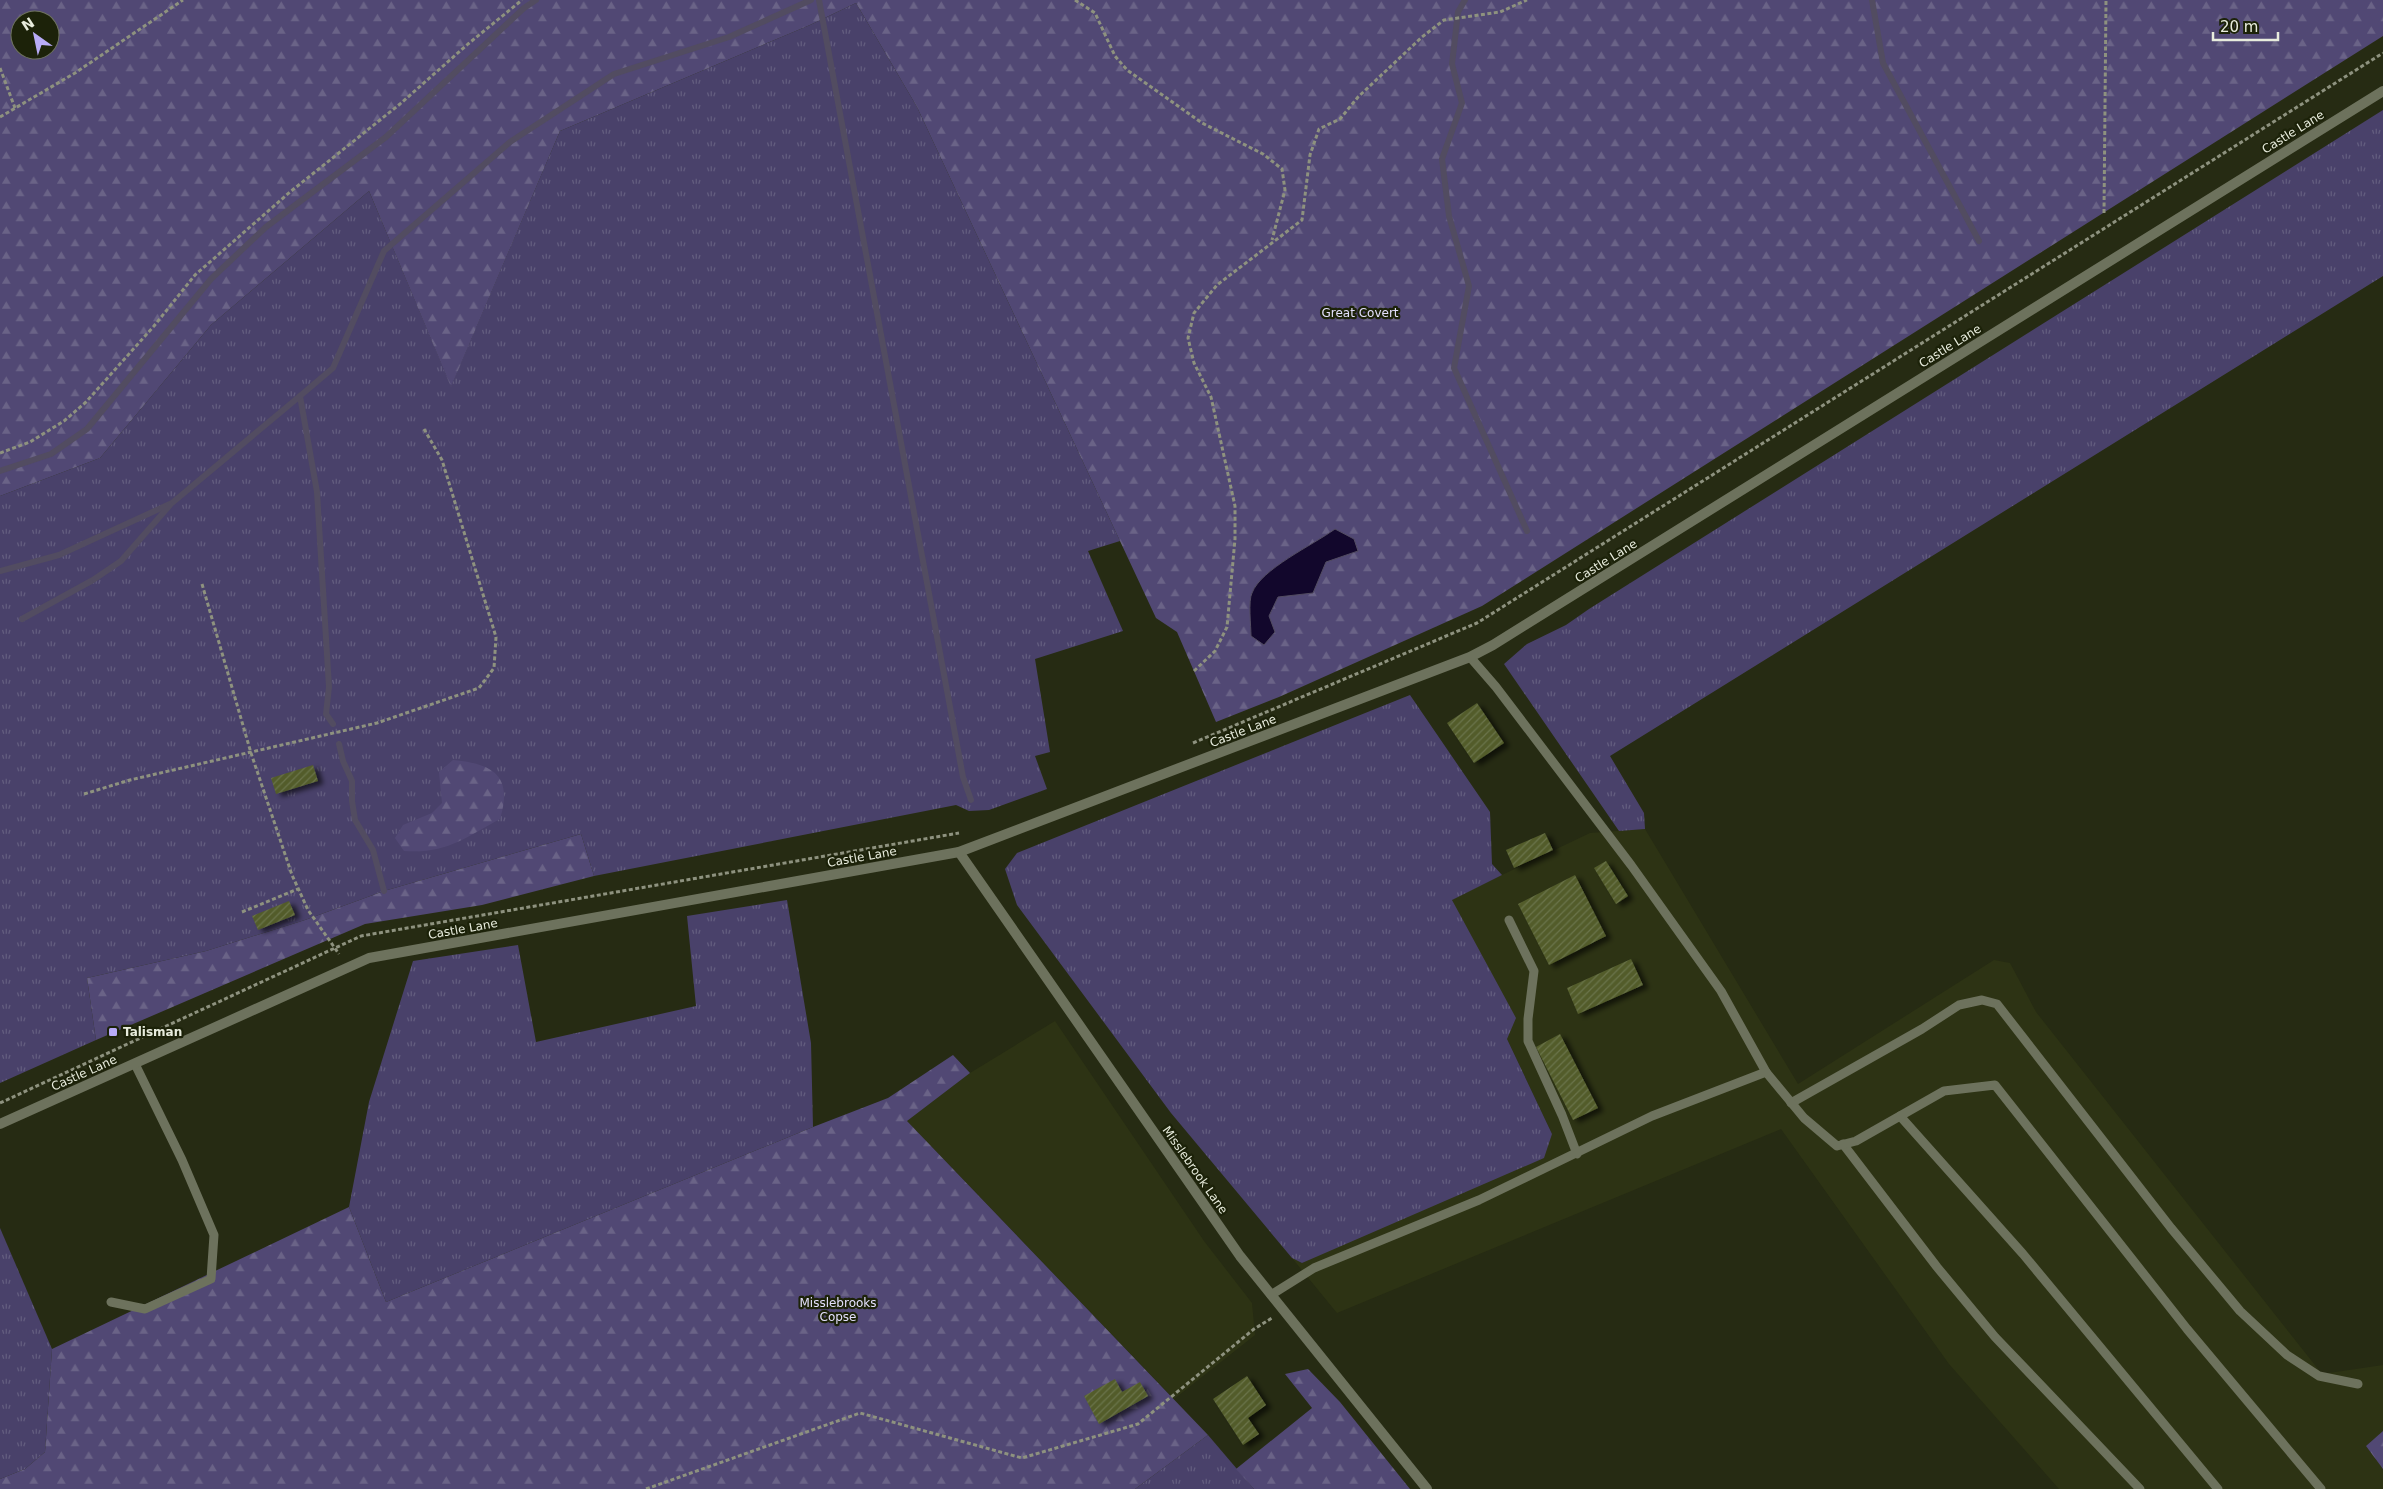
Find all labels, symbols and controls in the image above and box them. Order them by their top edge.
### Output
north arrow [10,10,60,60]
scale bar [2213,10,2278,42]
text: N [19,14,37,34]
text: 20 m [2220,18,2258,36]
street label: Castle Lane [2260,107,2326,157]
park label: Great Covert [1321,306,1399,320]
street label: Castle Lane [1917,321,1983,371]
street label: Castle Lane [1573,536,1639,586]
street label: Castle Lane [1208,712,1278,750]
street label: Castle Lane [826,844,898,870]
street label: Castle Lane [427,916,499,942]
place label: Talisman [123,1025,182,1039]
marker: Talisman [107,1026,119,1038]
street label: Castle Lane [49,1052,119,1094]
street label: Misslebrook Lane [1160,1124,1230,1216]
park label: Misslebrooks Copse [799,1296,877,1324]

